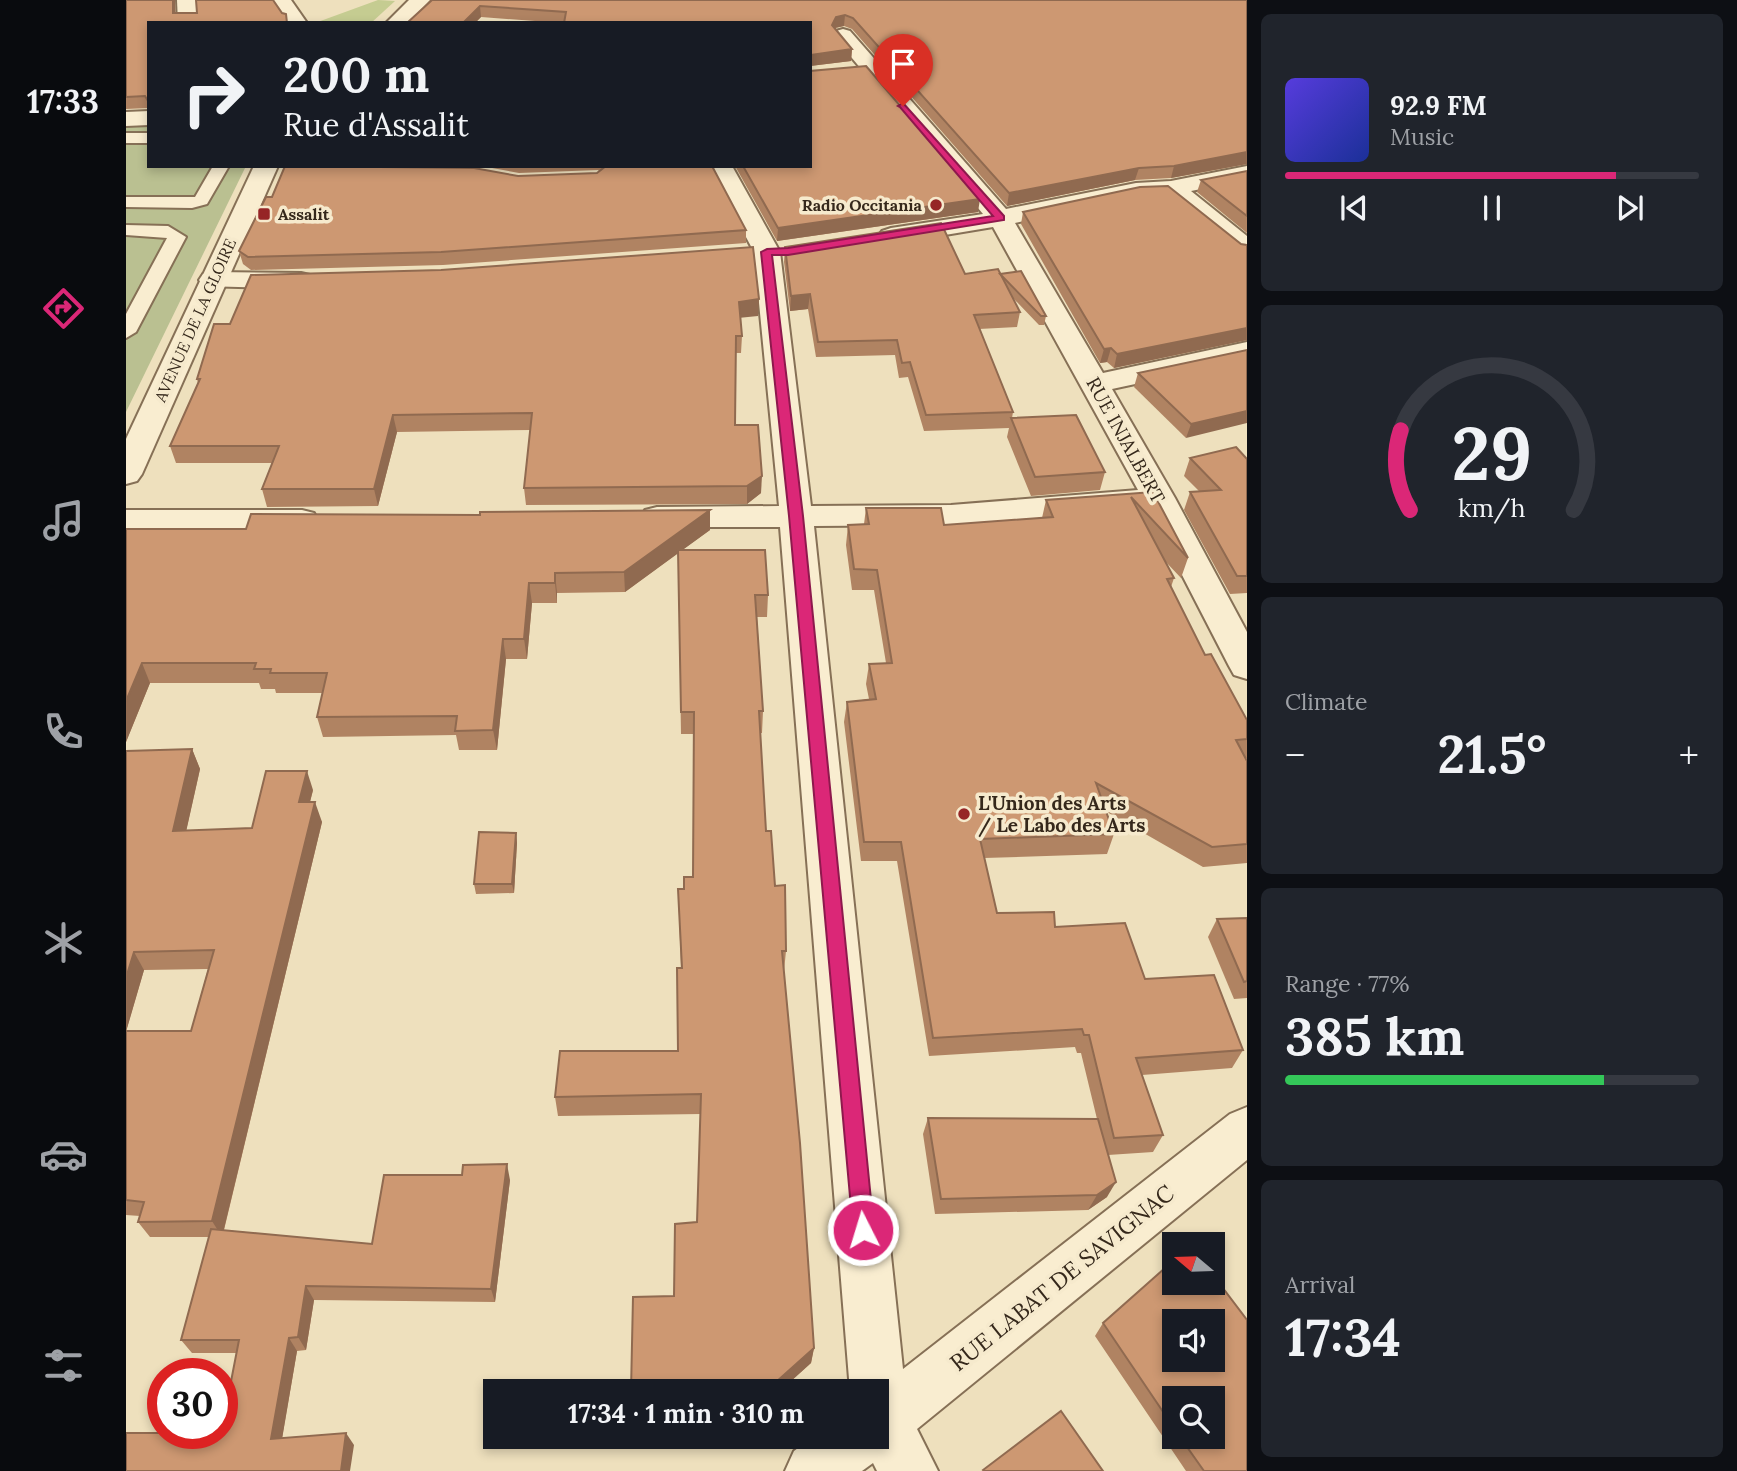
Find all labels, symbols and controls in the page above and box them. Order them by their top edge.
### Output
pin [873,34,933,106]
text: 200 m [283,43,429,105]
icon: arrive [884,45,922,83]
icon: right [168,49,259,140]
text: 17:33 [27,81,99,122]
text: 92.9 FM [1390,89,1487,122]
text: Rue d'Assalit [283,104,469,145]
text: Music [1390,122,1454,151]
icon: previous [1335,189,1373,227]
icon: pause [1473,189,1511,227]
icon: next [1611,189,1649,227]
place label: Radio Occitania [802,195,923,215]
marker: Radio Occitania [928,197,944,213]
place label: Assalit [278,204,330,224]
marker: Assalit [256,206,272,222]
street label: AVENUE DE LA GLOIRE [149,235,240,406]
icon: directions [39,284,88,333]
street label: RUE INJALBERT [1081,373,1171,507]
text: 29 [1452,408,1532,501]
text: km/h [1458,492,1526,524]
icon: music [39,496,88,545]
text: Climate [1285,687,1367,716]
icon: phone [39,707,88,756]
text: 21.5° [1438,721,1546,787]
text: − [1285,731,1305,779]
text: + [1679,731,1699,779]
place label: L'Union des Arts / Le Labo des Arts [978,791,1146,838]
marker: L'Union des Arts / Le Labo des Arts [956,806,972,822]
icon: climate [39,918,88,967]
text: Range · 77% [1285,969,1409,998]
text: 385 km [1285,1003,1464,1069]
icon: car [39,1130,88,1179]
street label: RUE LABAT DE SAVIGNAC [944,1178,1180,1377]
position arrow [826,1193,900,1267]
north arrow [1162,1232,1225,1295]
map controls [1162,1232,1225,1449]
text: Arrival [1285,1270,1355,1299]
text: 17:34 [1285,1304,1401,1370]
button: sound [1162,1309,1225,1372]
icon: filters [39,1341,88,1390]
speed limit sign: 30 [147,1358,238,1449]
button: search [1162,1386,1225,1449]
text: 17:34 · 1 min · 310 m [568,1397,804,1430]

